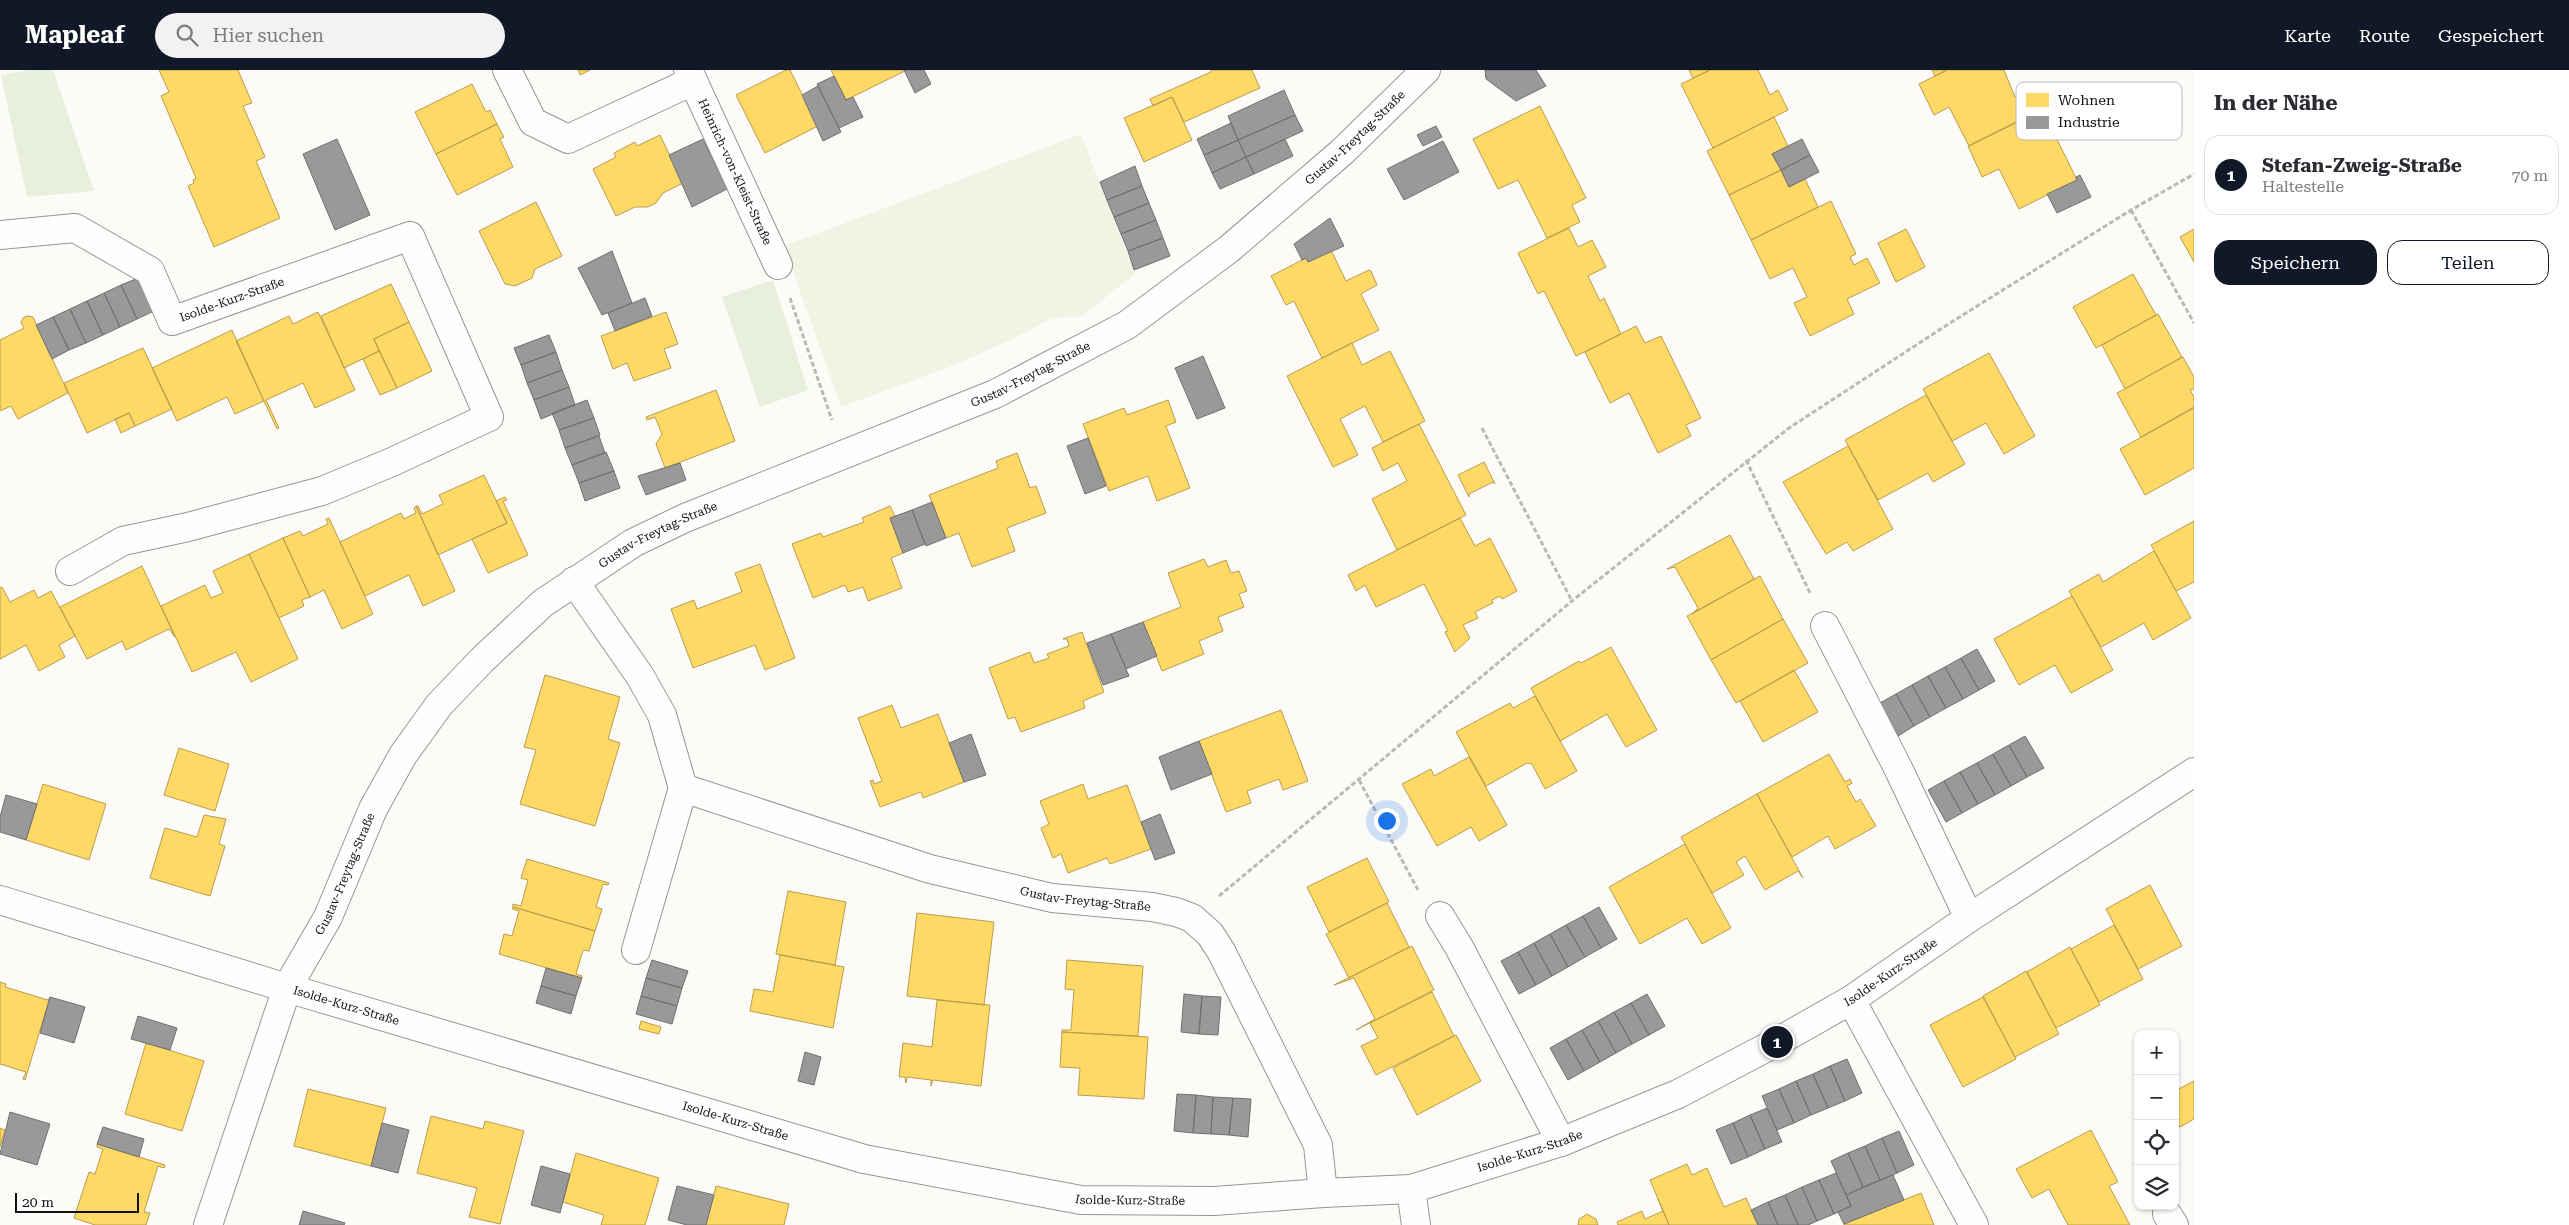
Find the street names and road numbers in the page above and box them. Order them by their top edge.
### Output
street label: Gustav-Freytag-Straße [1302,87,1408,188]
street label: Heinrich-von-Kleist-Straße [695,96,775,247]
street label: Isolde-Kurz-Straße [178,274,286,325]
street label: Gustav-Freytag-Straße [969,338,1093,410]
street label: Gustav-Freytag-Straße [596,499,720,571]
street label: Gustav-Freytag-Straße [312,810,378,938]
street label: Gustav-Freytag-Straße [1019,884,1152,914]
street label: Isolde-Kurz-Straße [1842,935,1940,1009]
street label: Isolde-Kurz-Straße [292,983,401,1028]
street label: Isolde-Kurz-Straße [681,1099,791,1143]
street label: Isolde-Kurz-Straße [1476,1127,1585,1175]
street label: Isolde-Kurz-Straße [1074,1192,1186,1208]

